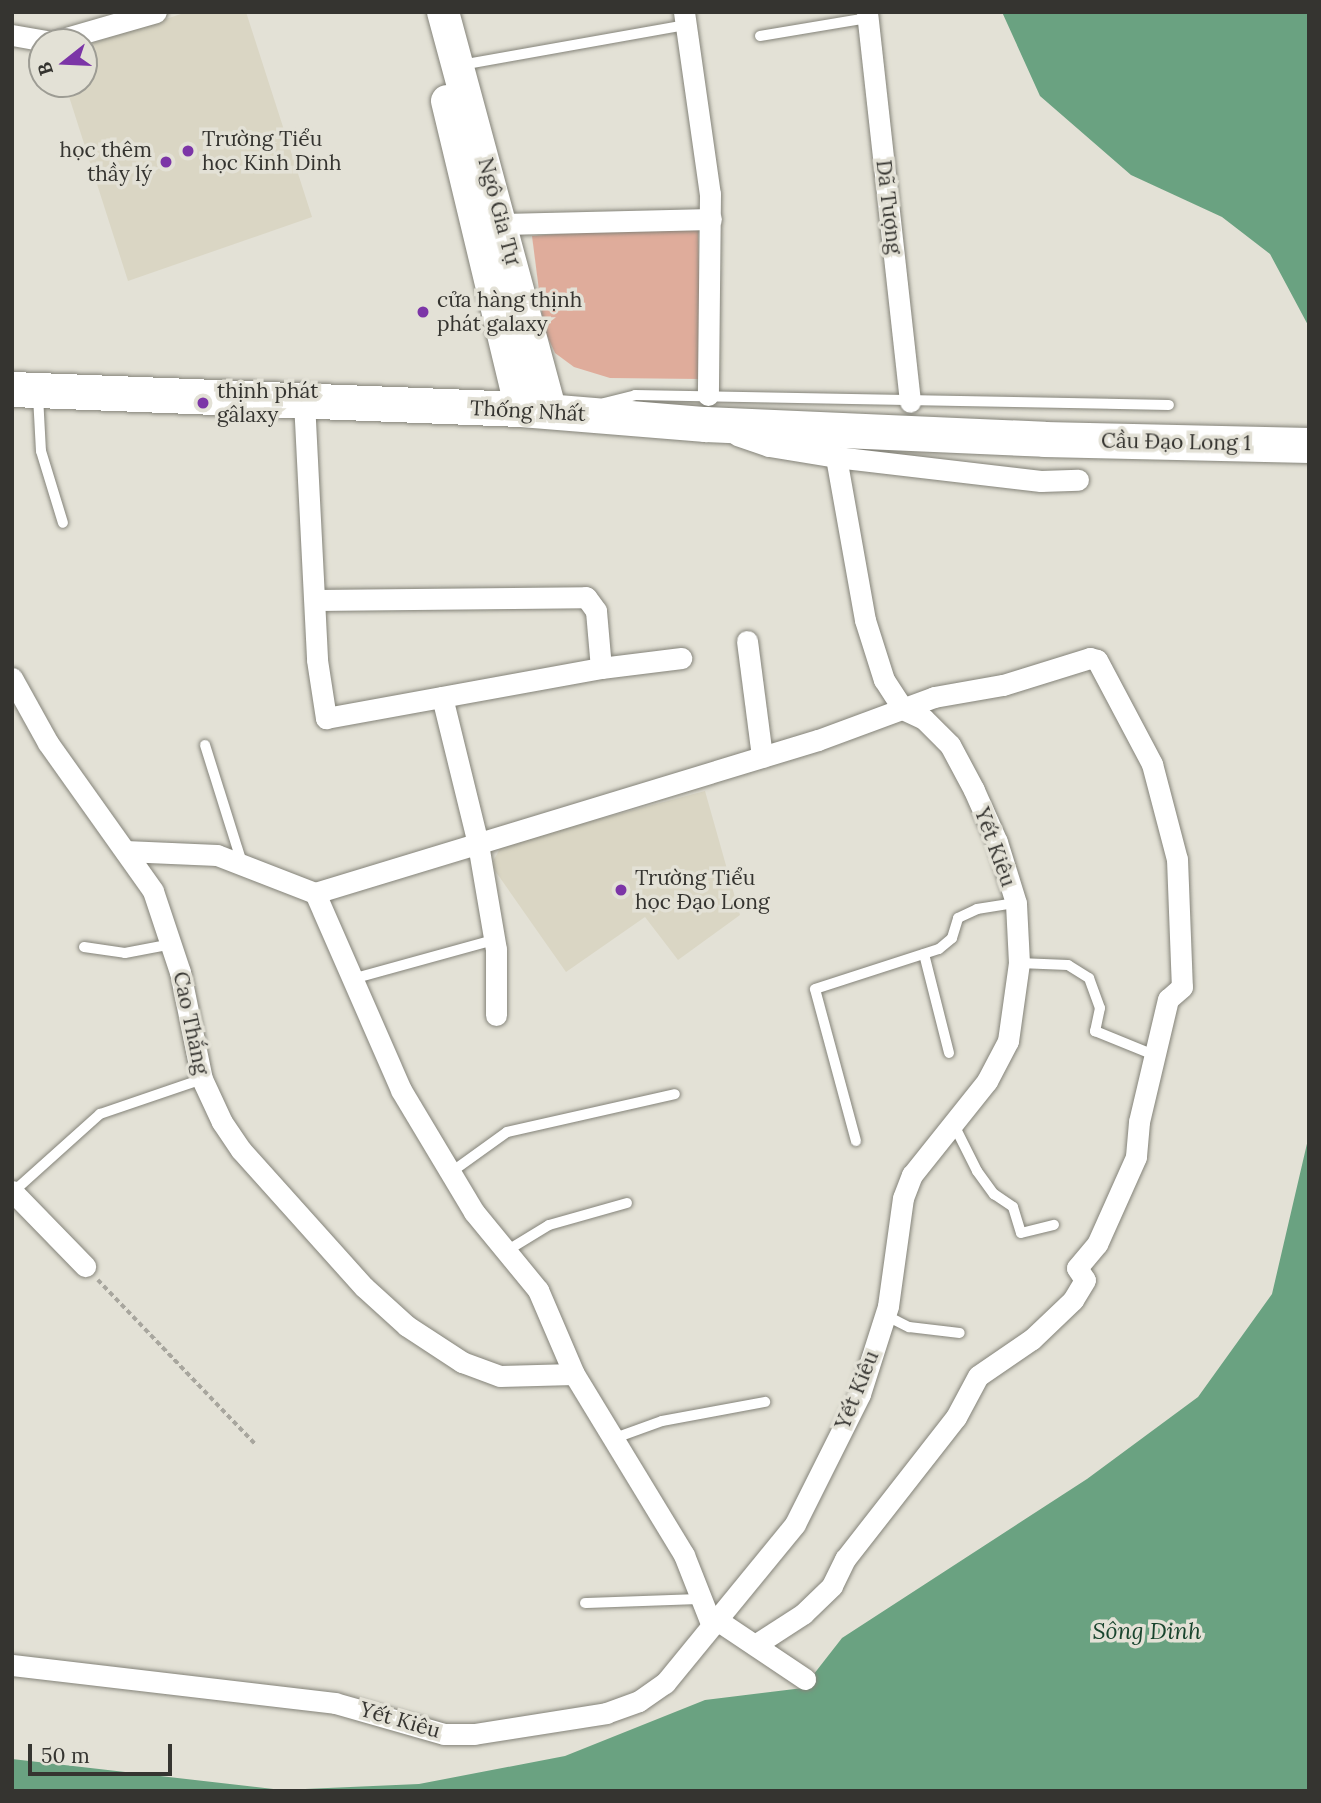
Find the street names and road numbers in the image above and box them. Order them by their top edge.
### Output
street label: Ngô Gia Tự [473,155,525,267]
street label: Dã Tượng [871,159,907,255]
street label: Thống Nhất [470,395,586,427]
street label: Cầu Đạo Long 1 [1101,428,1251,456]
street label: Yết Kiêu [969,804,1021,890]
street label: Cao Thắng [168,969,214,1077]
street label: Yết Kiêu [830,1347,884,1433]
street label: Yết Kiêu [357,1697,443,1743]

